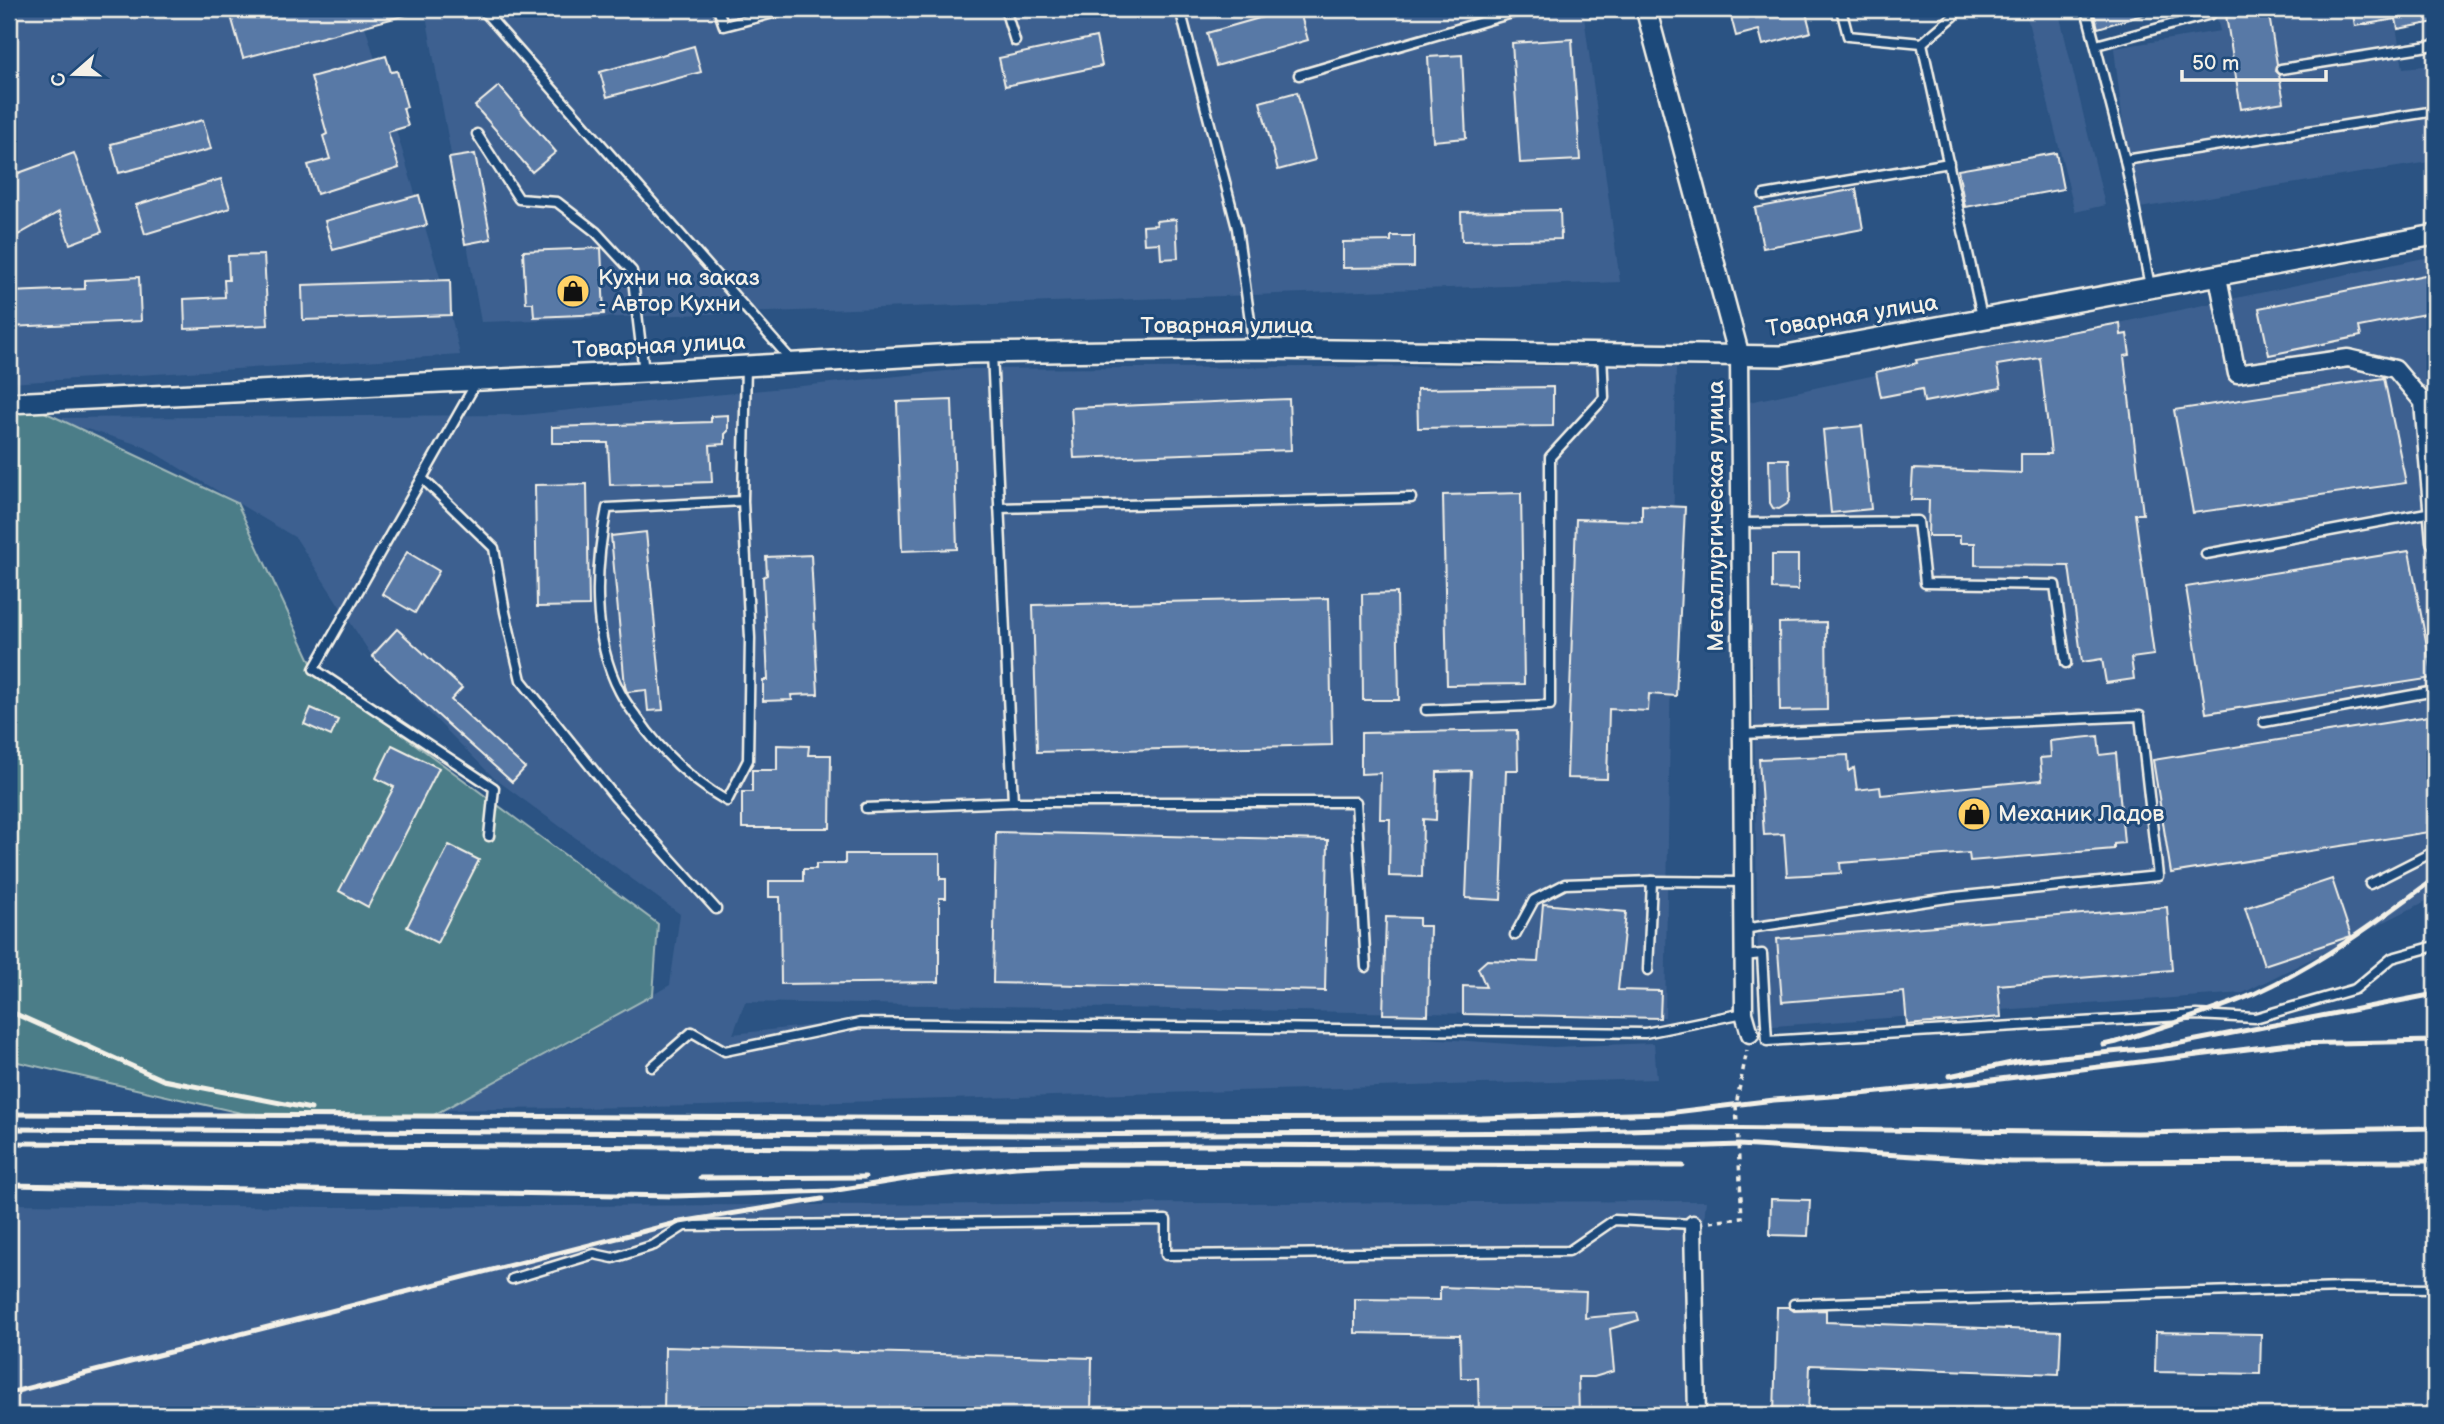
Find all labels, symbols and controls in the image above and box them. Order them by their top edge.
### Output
north arrow [38,38,108,108]
scale bar [2182,38,2325,82]
text: 50 m [2192,51,2239,76]
text: С [46,69,73,89]
place label: Кухни на заказ - Автор Кухни [598,264,760,318]
shop icon: Кухни на заказ - Автор Кухни [554,272,592,310]
street label: Товарная улица [1764,289,1940,343]
street label: Товарная улица [1140,312,1314,340]
street label: Товарная улица [572,327,747,365]
street label: Металлургическая улица [1702,380,1730,652]
shop icon: Механик Ладов [1955,795,1993,833]
place label: Механик Ладов [1998,800,2164,828]

